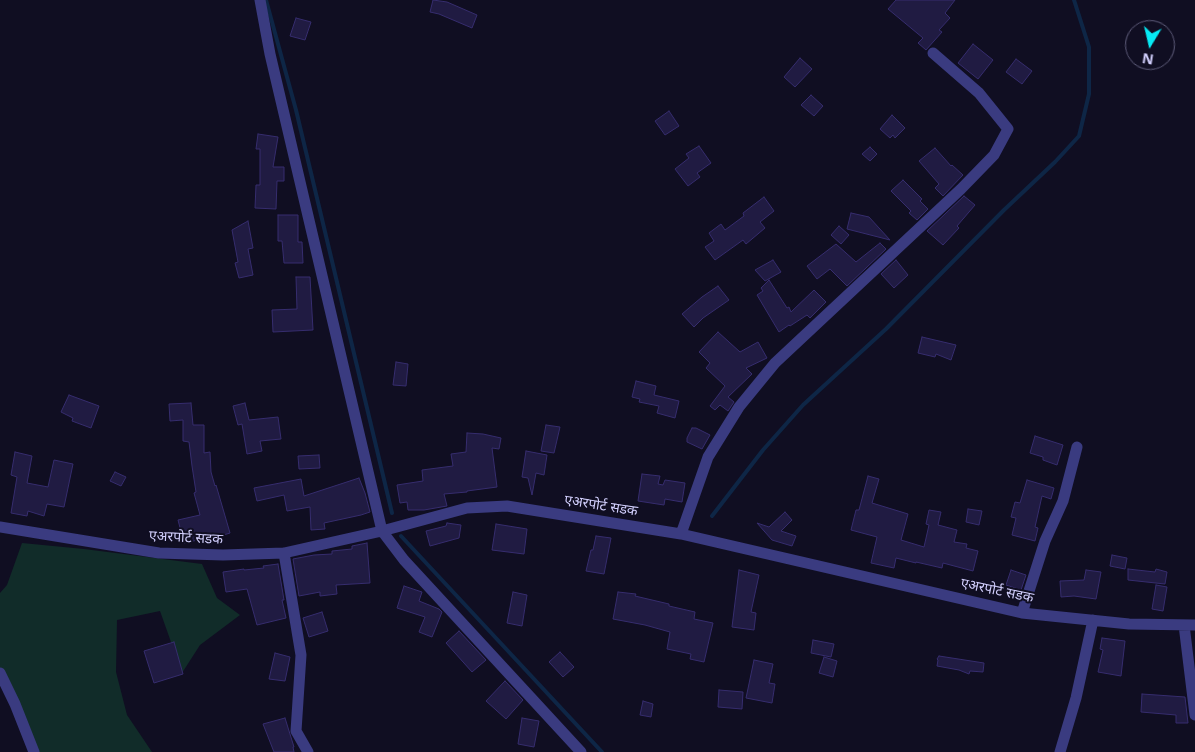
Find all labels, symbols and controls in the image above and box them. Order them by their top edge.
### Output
north arrow [1125,20,1175,70]
text: N [1141,49,1155,70]
street label: एअरपोर्ट सडक [563,492,639,520]
street label: एअरपोर्ट सडक [149,528,223,548]
street label: एअरपोर्ट सडक [959,575,1035,607]

